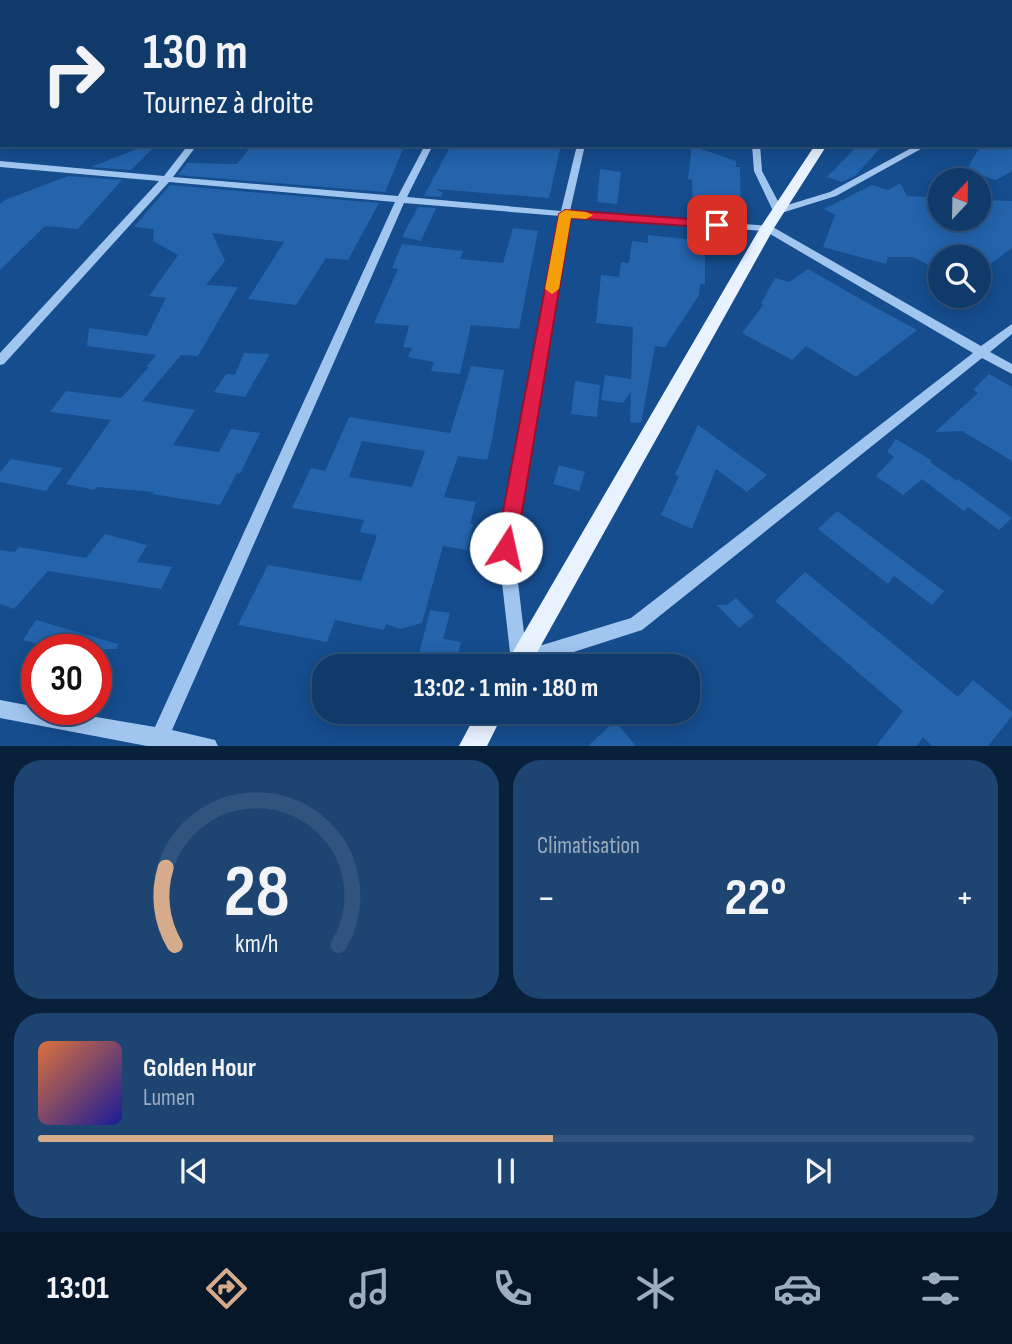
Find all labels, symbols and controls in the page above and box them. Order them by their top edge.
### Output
text: 130 m [143,24,248,83]
icon: right [28,28,119,119]
text: Tournez à droite [143,84,314,123]
north arrow [928,168,990,231]
map controls [928,168,991,308]
pin [687,195,747,255]
icon: arrive [698,206,736,244]
button: search [928,245,991,308]
position arrow [469,511,543,585]
speed limit sign: 30 [21,634,112,725]
text: 13:02 · 1 min · 180 m [414,673,598,704]
text: Climatisation [537,832,640,860]
text: 28 [223,850,290,938]
text: 22° [724,867,787,930]
text: − [537,876,556,921]
text: + [955,876,974,921]
text: km/h [235,929,278,960]
text: Golden Hour [143,1053,256,1084]
text: Lumen [143,1084,195,1112]
icon: previous [175,1152,213,1190]
icon: pause [487,1152,525,1190]
icon: next [799,1152,837,1190]
icon: directions [202,1264,251,1313]
icon: music [345,1264,394,1313]
icon: phone [488,1264,537,1313]
icon: climate [631,1264,680,1313]
icon: car [773,1264,822,1313]
icon: filters [916,1264,965,1313]
text: 13:01 [47,1269,109,1308]

